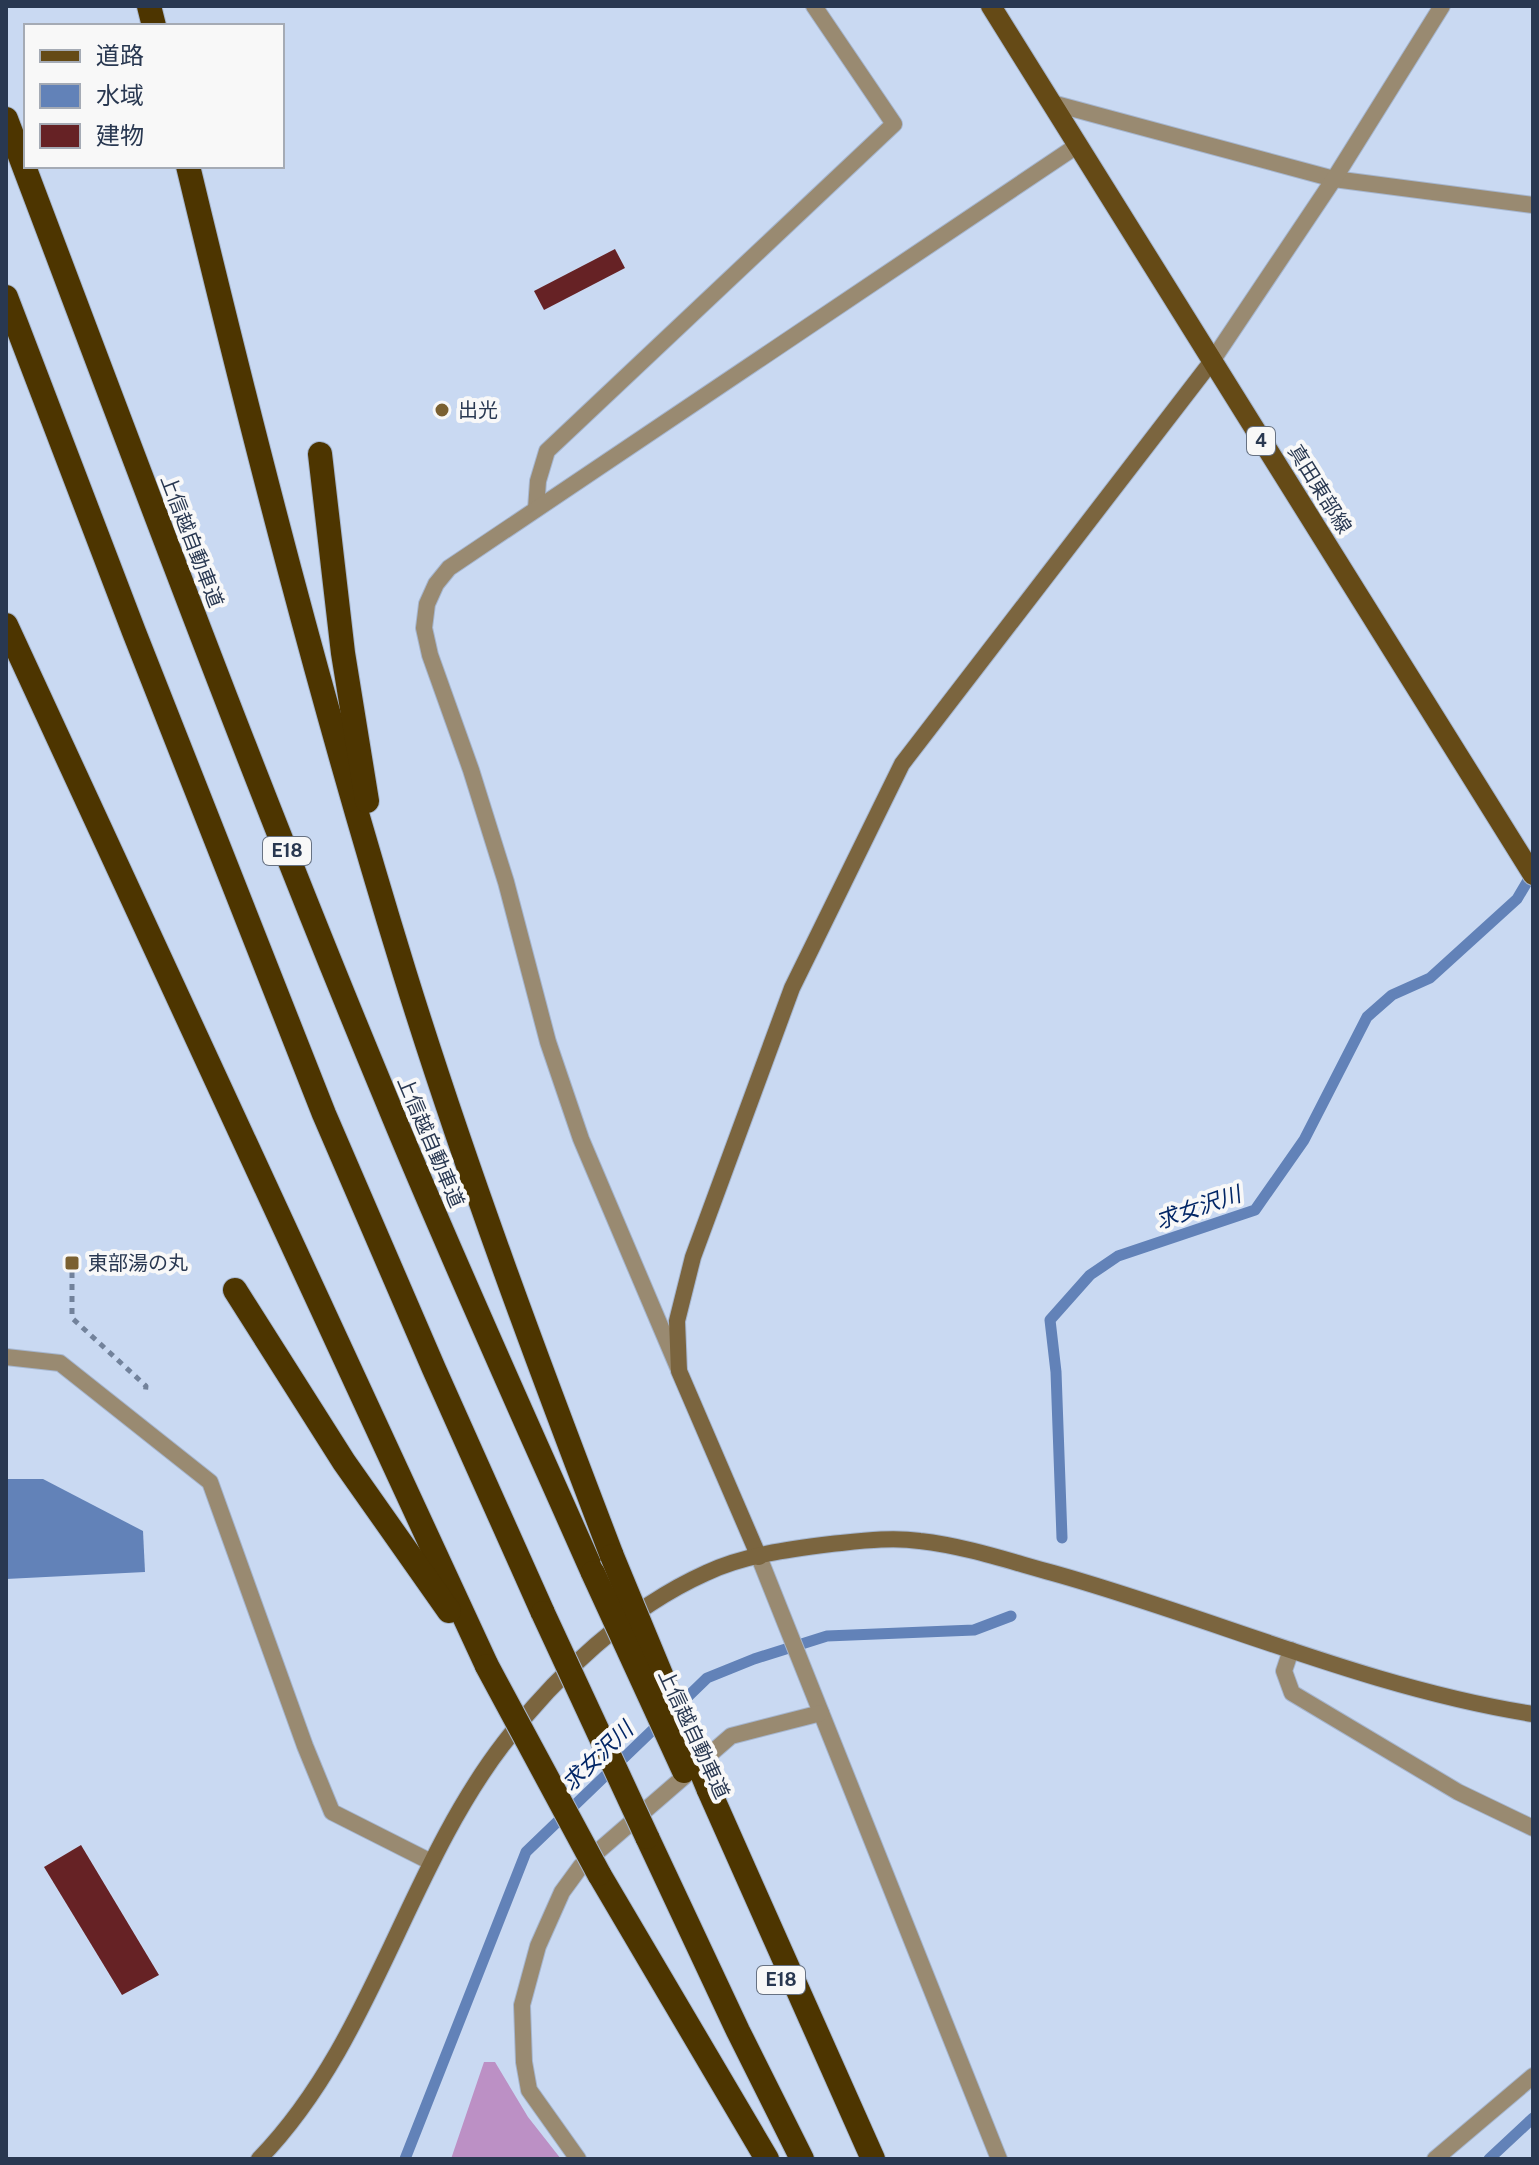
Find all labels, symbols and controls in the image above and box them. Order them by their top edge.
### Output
legend [24,24,284,168]
text: 道路 [96,41,144,69]
text: 水域 [96,81,144,109]
text: 建物 [96,121,144,149]
place label: 出光 [458,398,498,422]
marker: 出光 [433,401,451,419]
road number: 4 [1247,427,1275,455]
street label: 真田東部線 [1283,440,1357,538]
street label: 上信越自動車道 [156,471,228,611]
road number: E18 [263,837,311,865]
street label: 上信越自動車道 [393,1073,469,1211]
water label: 求女沢川 [1152,1180,1246,1234]
place label: 東部湯の丸 [88,1251,188,1275]
marker: 東部湯の丸 [63,1254,81,1272]
street label: 上信越自動車道 [654,1665,734,1803]
water label: 求女沢川 [556,1715,639,1796]
road number: E18 [757,1966,805,1994]

